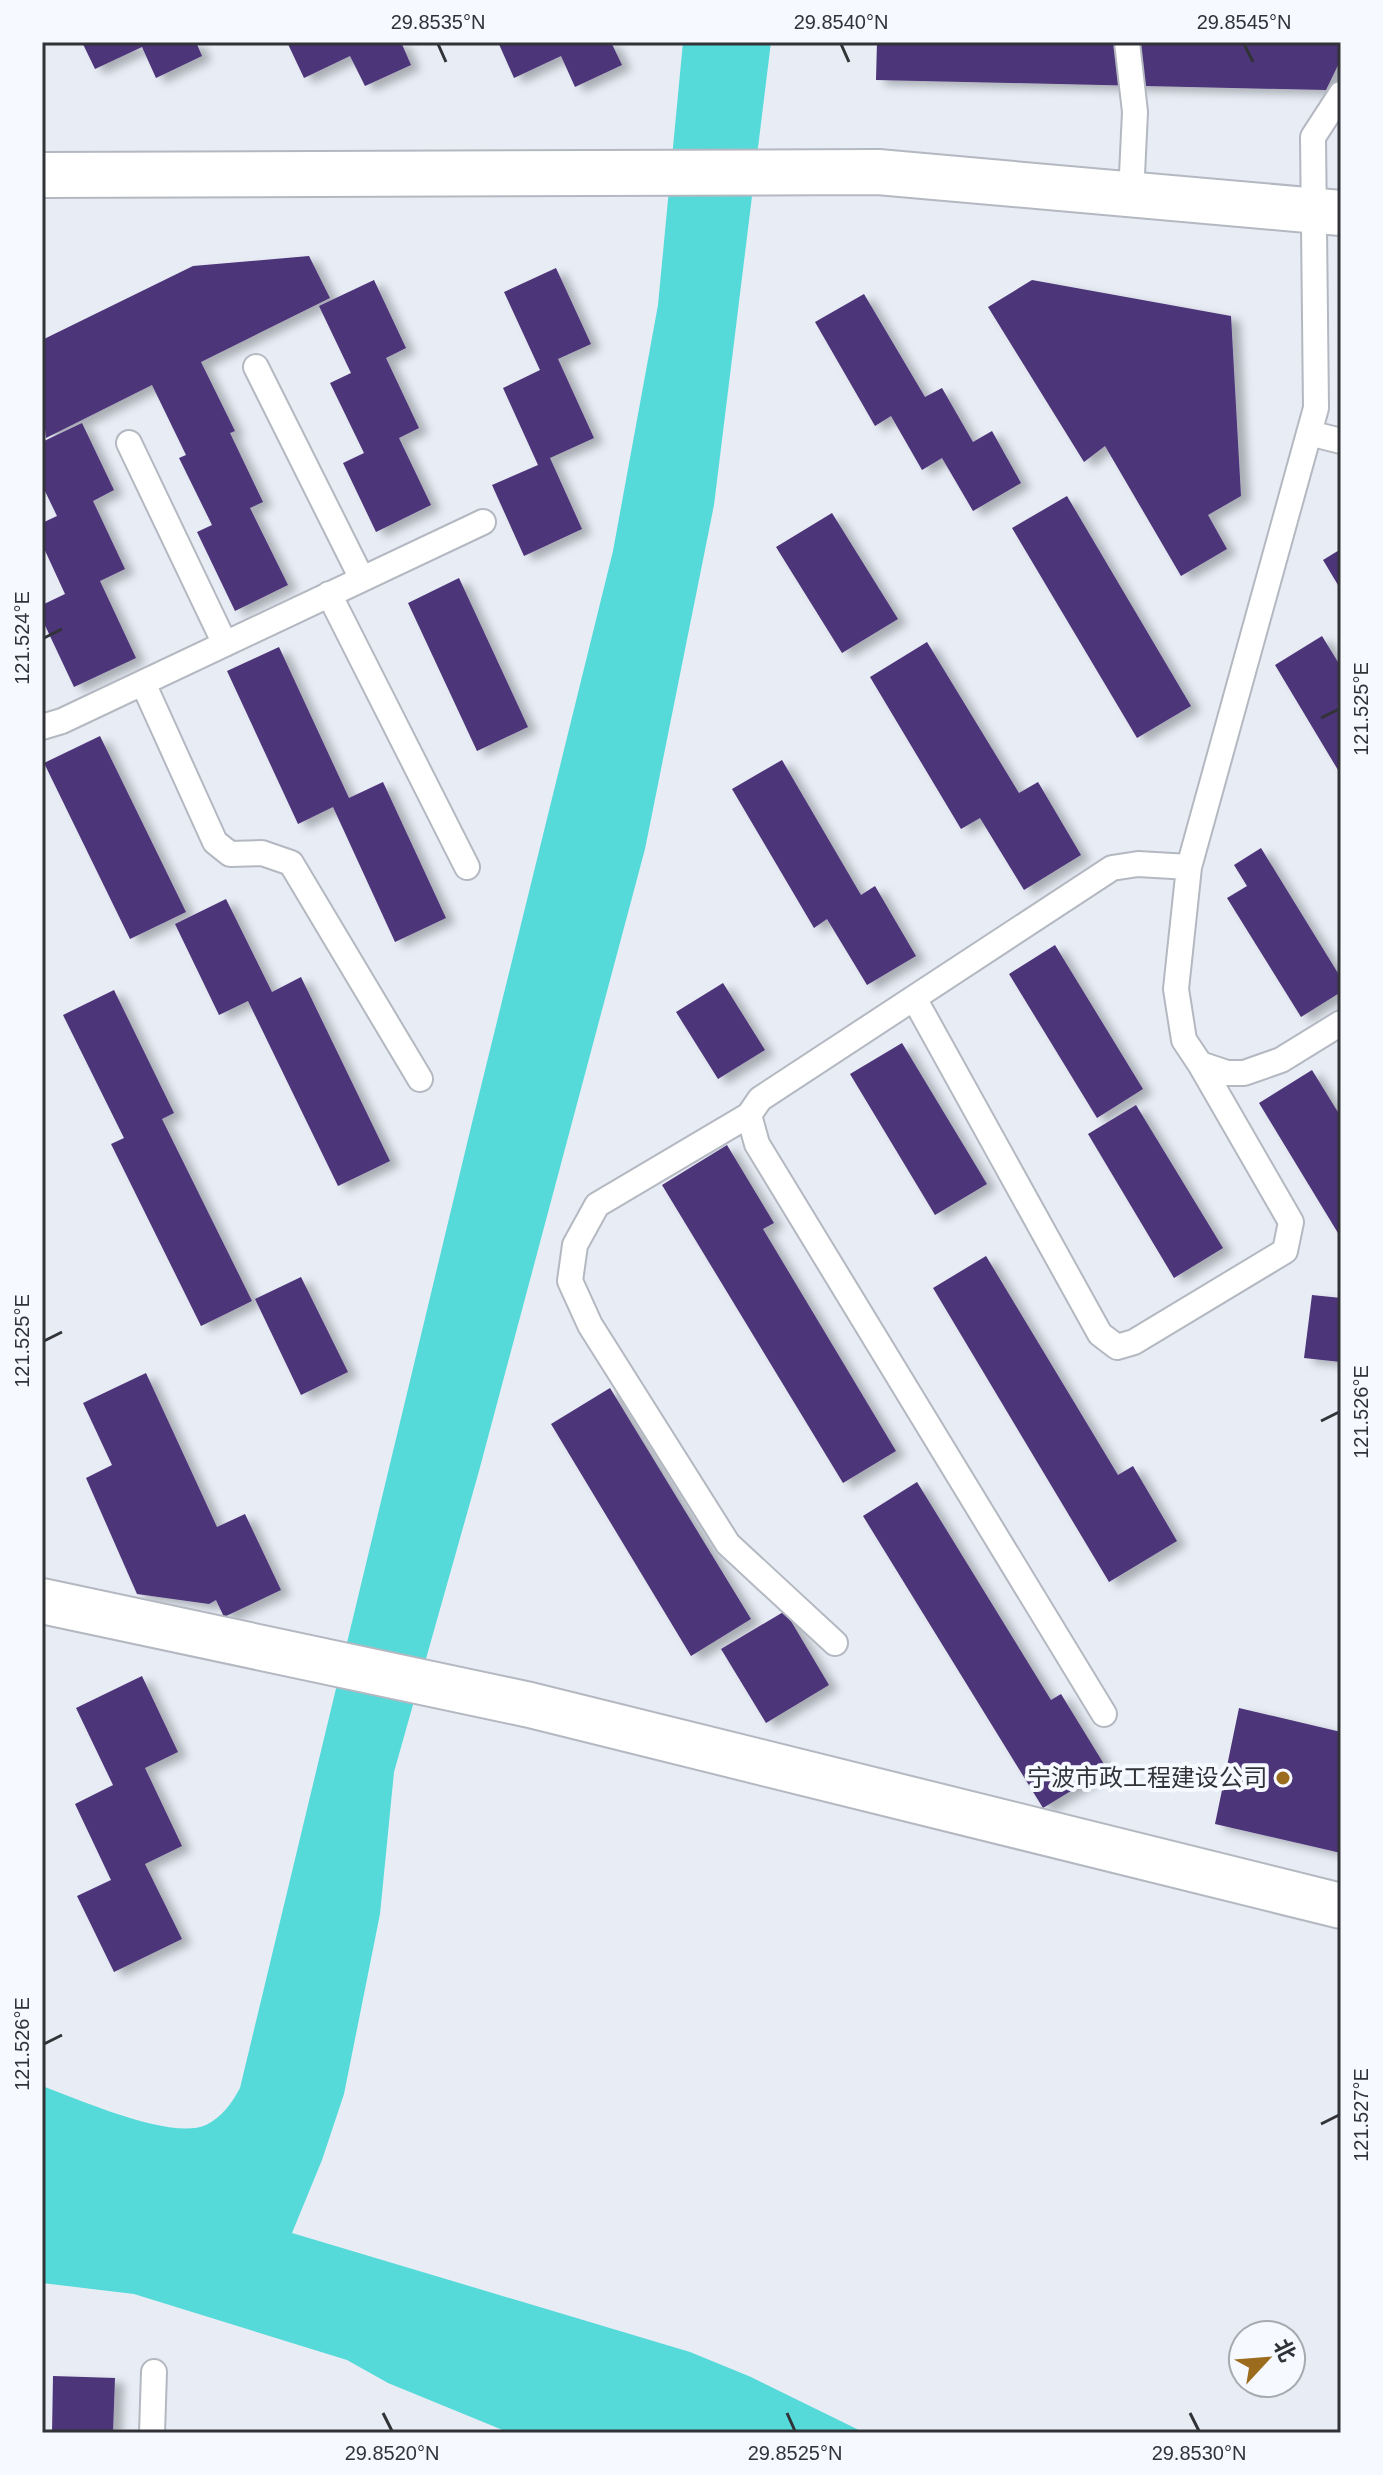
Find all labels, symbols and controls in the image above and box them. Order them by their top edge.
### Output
text: 29.8535°N [391,11,485,33]
text: 29.8540°N [794,11,888,33]
text: 29.8545°N [1197,11,1291,33]
text: 121.524°E [11,591,33,685]
text: 121.525°E [1350,662,1372,756]
text: 121.525°E [11,1294,33,1388]
text: 121.526°E [1350,1365,1372,1459]
place label: 宁波市政工程建设公司 [1027,1764,1267,1791]
marker: 宁波市政工程建设公司 [1274,1769,1292,1787]
text: 121.526°E [11,1997,33,2091]
text: 121.527°E [1350,2068,1372,2162]
north arrow [1227,2319,1307,2399]
text: 北 [1268,2335,1301,2366]
text: 29.8520°N [345,2442,439,2464]
text: 29.8525°N [748,2442,842,2464]
text: 29.8530°N [1152,2442,1246,2464]

